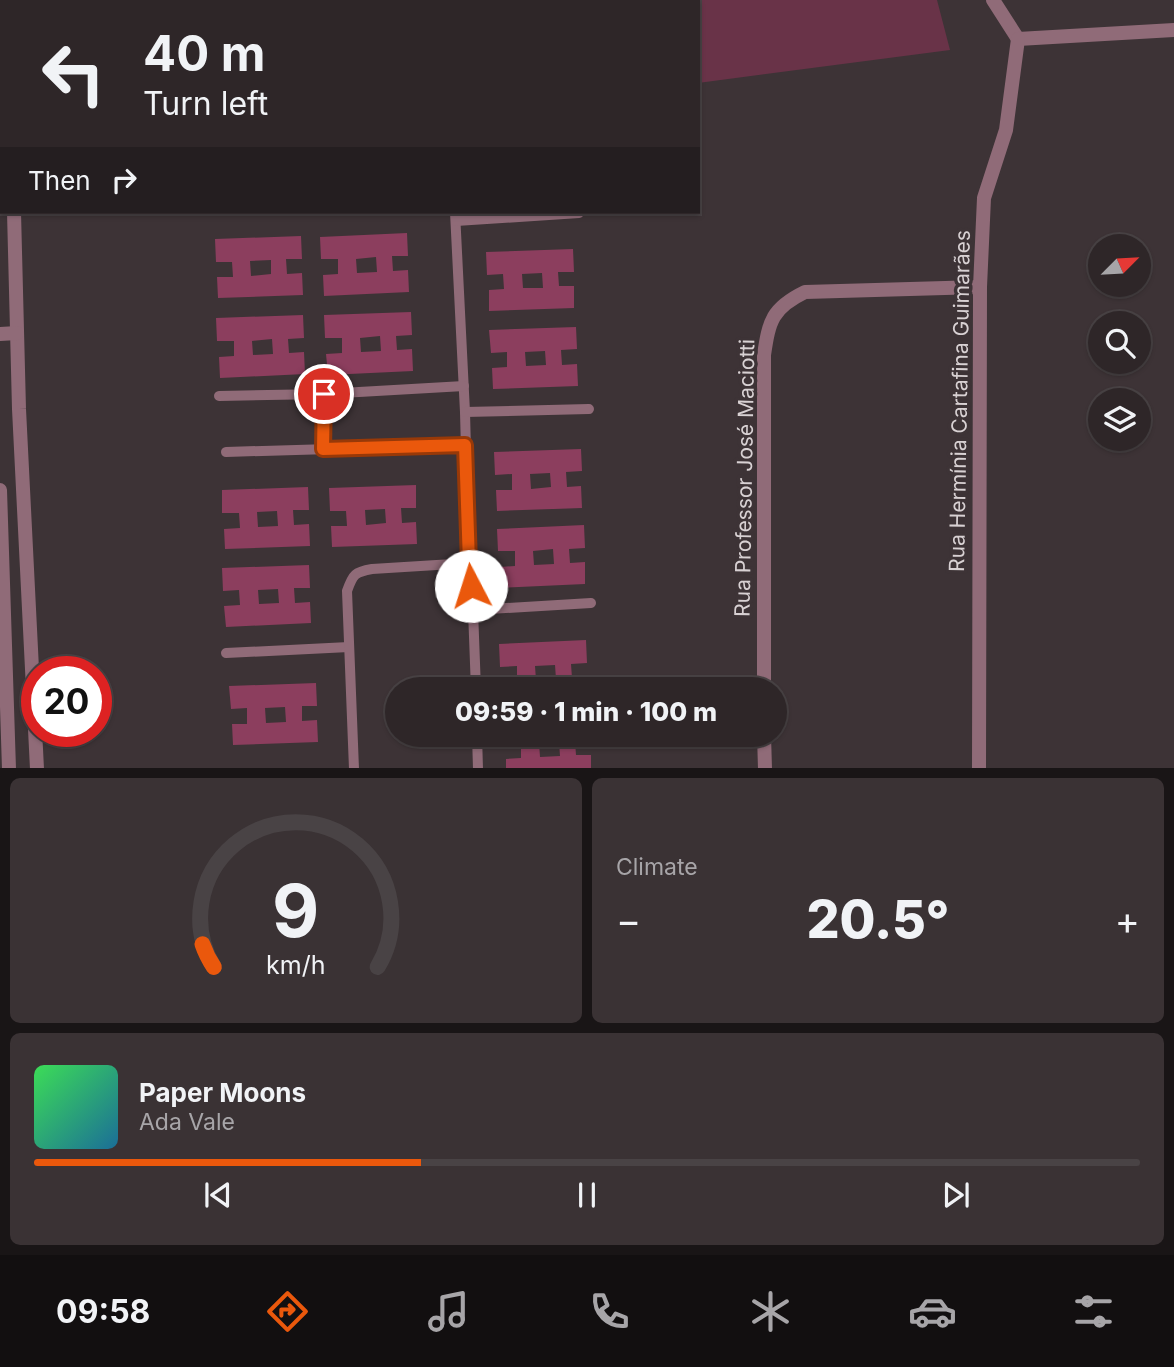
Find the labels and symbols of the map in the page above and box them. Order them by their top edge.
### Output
street label: Rua Hermínia Cartafina Guimarães [944,230,975,572]
north arrow [1088,234,1152,298]
street label: Rua Professor José Maciotti [730,339,759,617]
pin [294,364,354,424]
position arrow [434,549,508,623]
speed limit sign: 20 [21,656,112,747]

